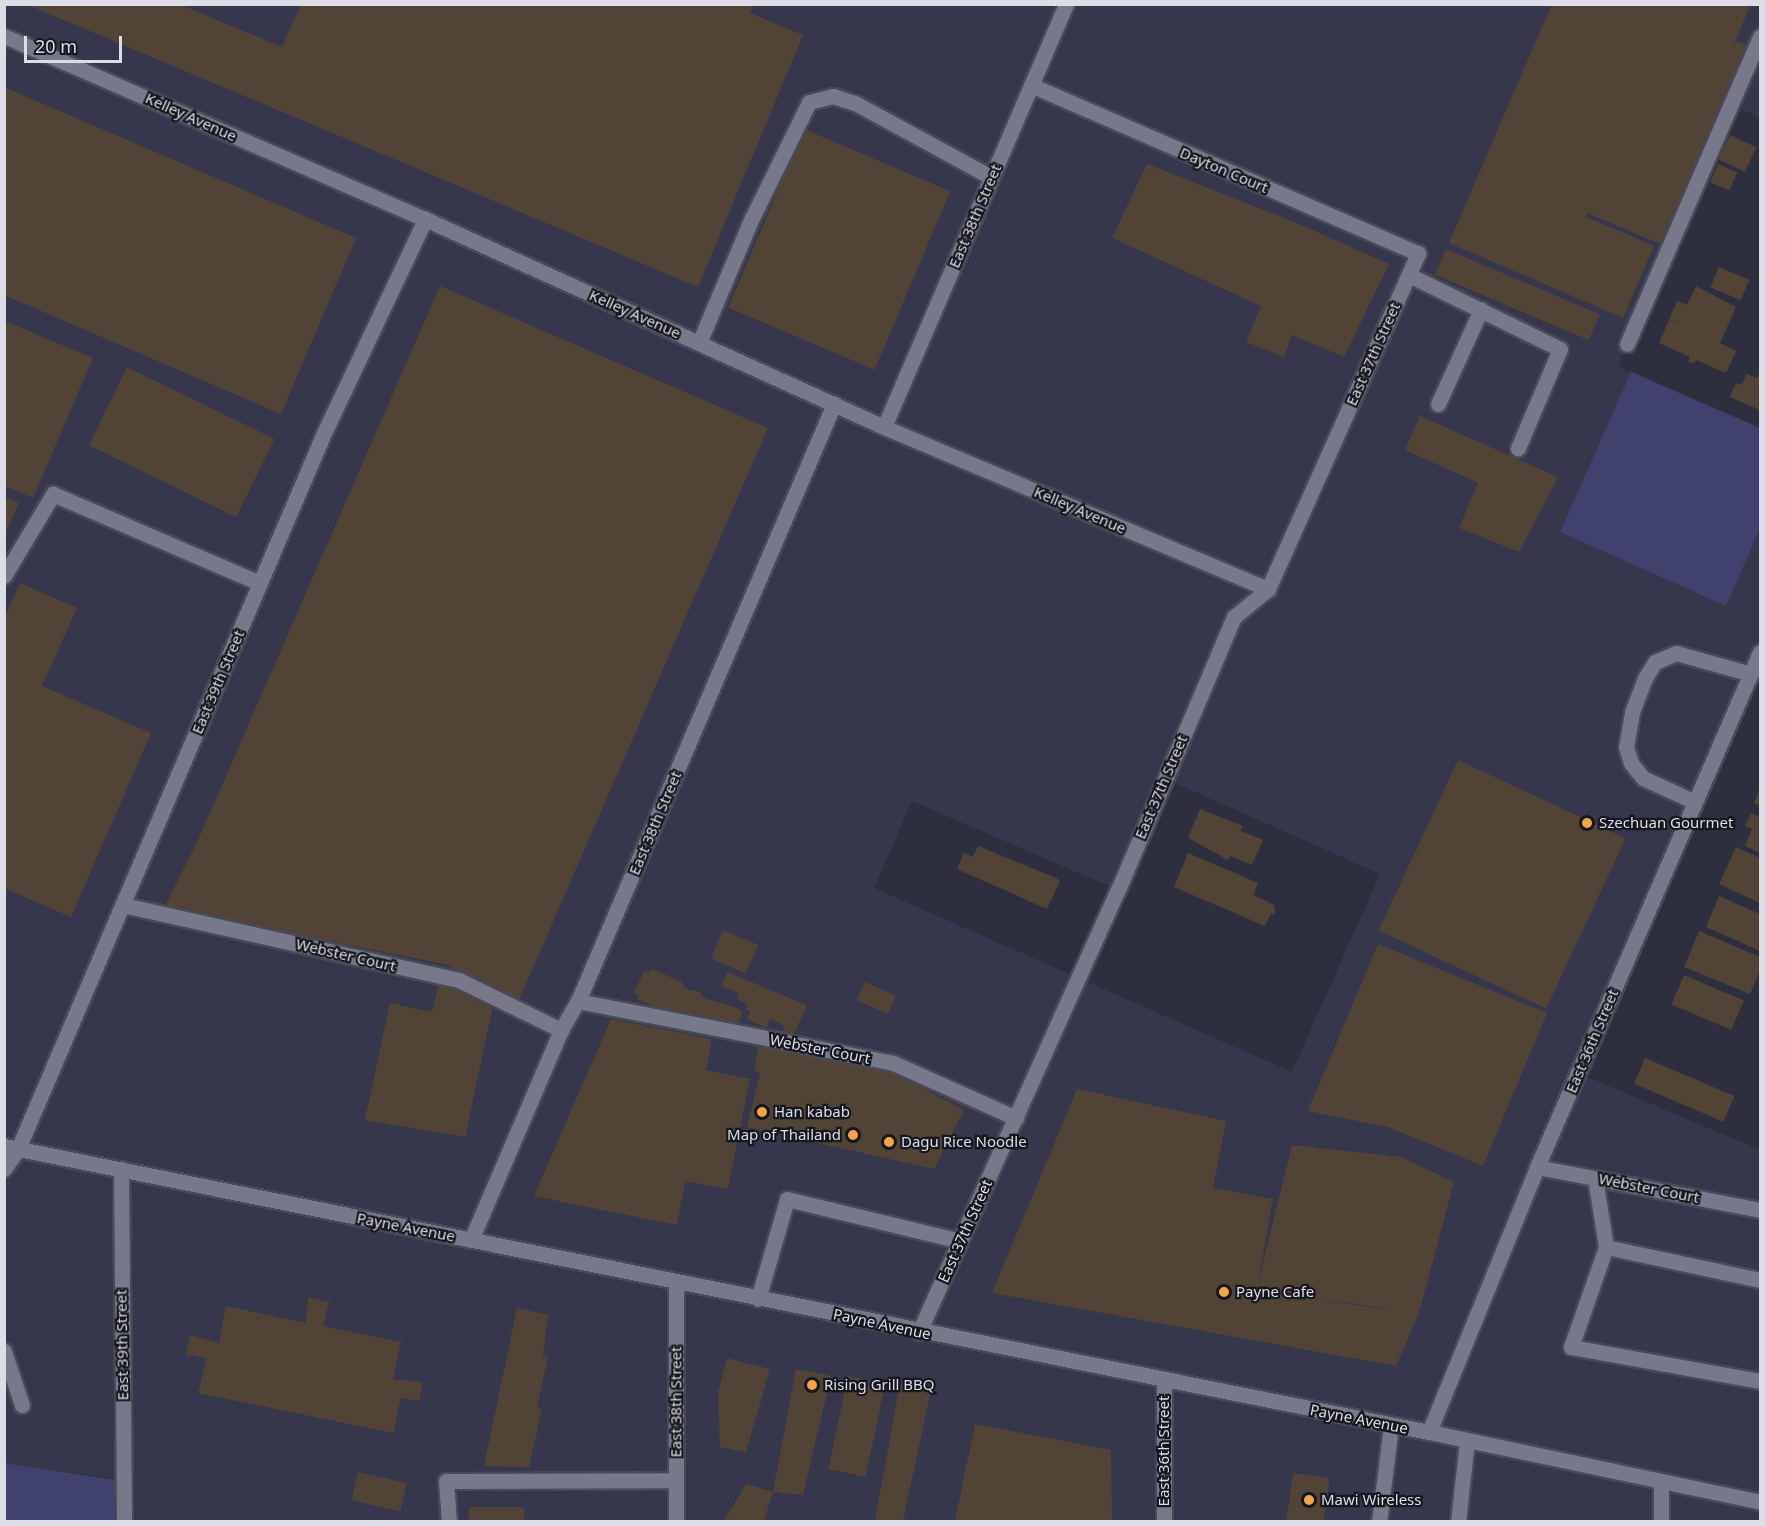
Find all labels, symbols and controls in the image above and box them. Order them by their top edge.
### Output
scale bar [27,24,124,62]
text: 20 m [35,34,77,58]
street label: Kelley Avenue [143,89,239,145]
street label: Dayton Court [1177,143,1271,197]
street label: East 38th Street [945,161,1005,271]
street label: Kelley Avenue [587,286,683,342]
street label: East 37th Street [1342,300,1404,408]
street label: Kelley Avenue [1031,483,1129,537]
street label: East 39th Street [188,627,248,737]
street label: East 37th Street [1131,732,1191,842]
street label: East 38th Street [625,768,685,878]
place label: Szechuan Gourmet [1599,814,1733,832]
marker: Szechuan Gourmet [1580,816,1594,830]
street label: Webster Court [294,935,398,975]
street label: East 36th Street [1562,986,1622,1096]
street label: Webster Court [768,1030,872,1068]
place label: Han kabab [774,1103,850,1121]
marker: Han kabab [755,1105,769,1119]
place label: Map of Thailand [727,1126,841,1144]
marker: Map of Thailand [846,1128,860,1142]
place label: Dagu Rice Noodle [901,1133,1027,1151]
marker: Dagu Rice Noodle [882,1135,896,1149]
street label: Webster Court [1597,1169,1701,1207]
street label: East 37th Street [934,1177,996,1285]
street label: Payne Avenue [355,1209,457,1245]
place label: Payne Cafe [1236,1283,1314,1301]
marker: Payne Cafe [1217,1285,1231,1299]
street label: East 39th Street [112,1289,132,1401]
street label: Payne Avenue [831,1305,933,1343]
street label: East 38th Street [667,1347,685,1457]
place label: Rising Grill BBQ [824,1376,934,1394]
marker: Rising Grill BBQ [805,1378,819,1392]
street label: East 36th Street [1155,1396,1173,1506]
street label: Payne Avenue [1308,1401,1410,1437]
place label: Mawi Wireless [1321,1491,1421,1509]
marker: Mawi Wireless [1302,1493,1316,1507]

